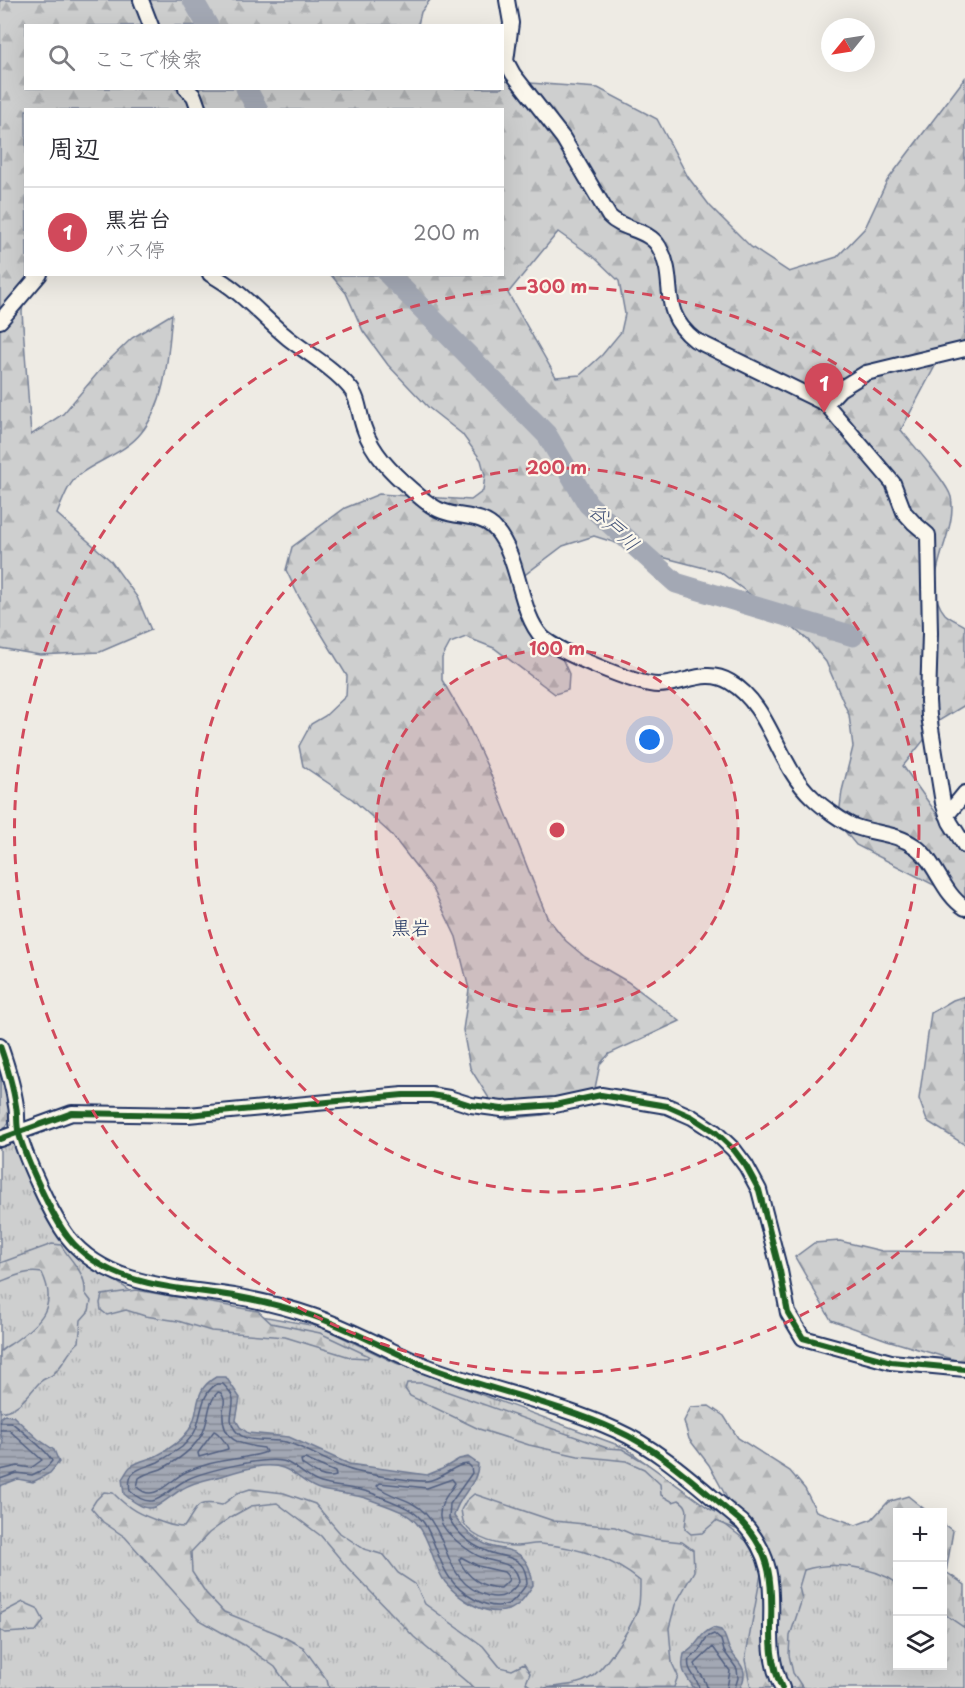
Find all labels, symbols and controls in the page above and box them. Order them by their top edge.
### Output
north arrow [821,18,875,72]
search box [24,24,504,90]
icon: search [45,41,78,74]
text: ここで検索 [93,41,203,74]
text: 周辺 [48,128,100,167]
text: 黒岩台 [105,201,171,234]
text: 1 [63,217,72,247]
text: 200 m [413,217,480,247]
text: バス停 [105,234,165,264]
text: 300 m [527,272,587,299]
pin: 1 [804,364,844,413]
text: 200 m [527,453,587,480]
water label: 谷戸川 [583,495,647,558]
text: 100 m [529,634,585,661]
your location [635,725,664,754]
centre of rings [547,820,567,840]
district label: 黒岩 [391,912,431,942]
map controls [893,1508,947,1670]
button: + [893,1508,947,1562]
button: − [893,1562,947,1616]
button: layers [893,1616,947,1670]

